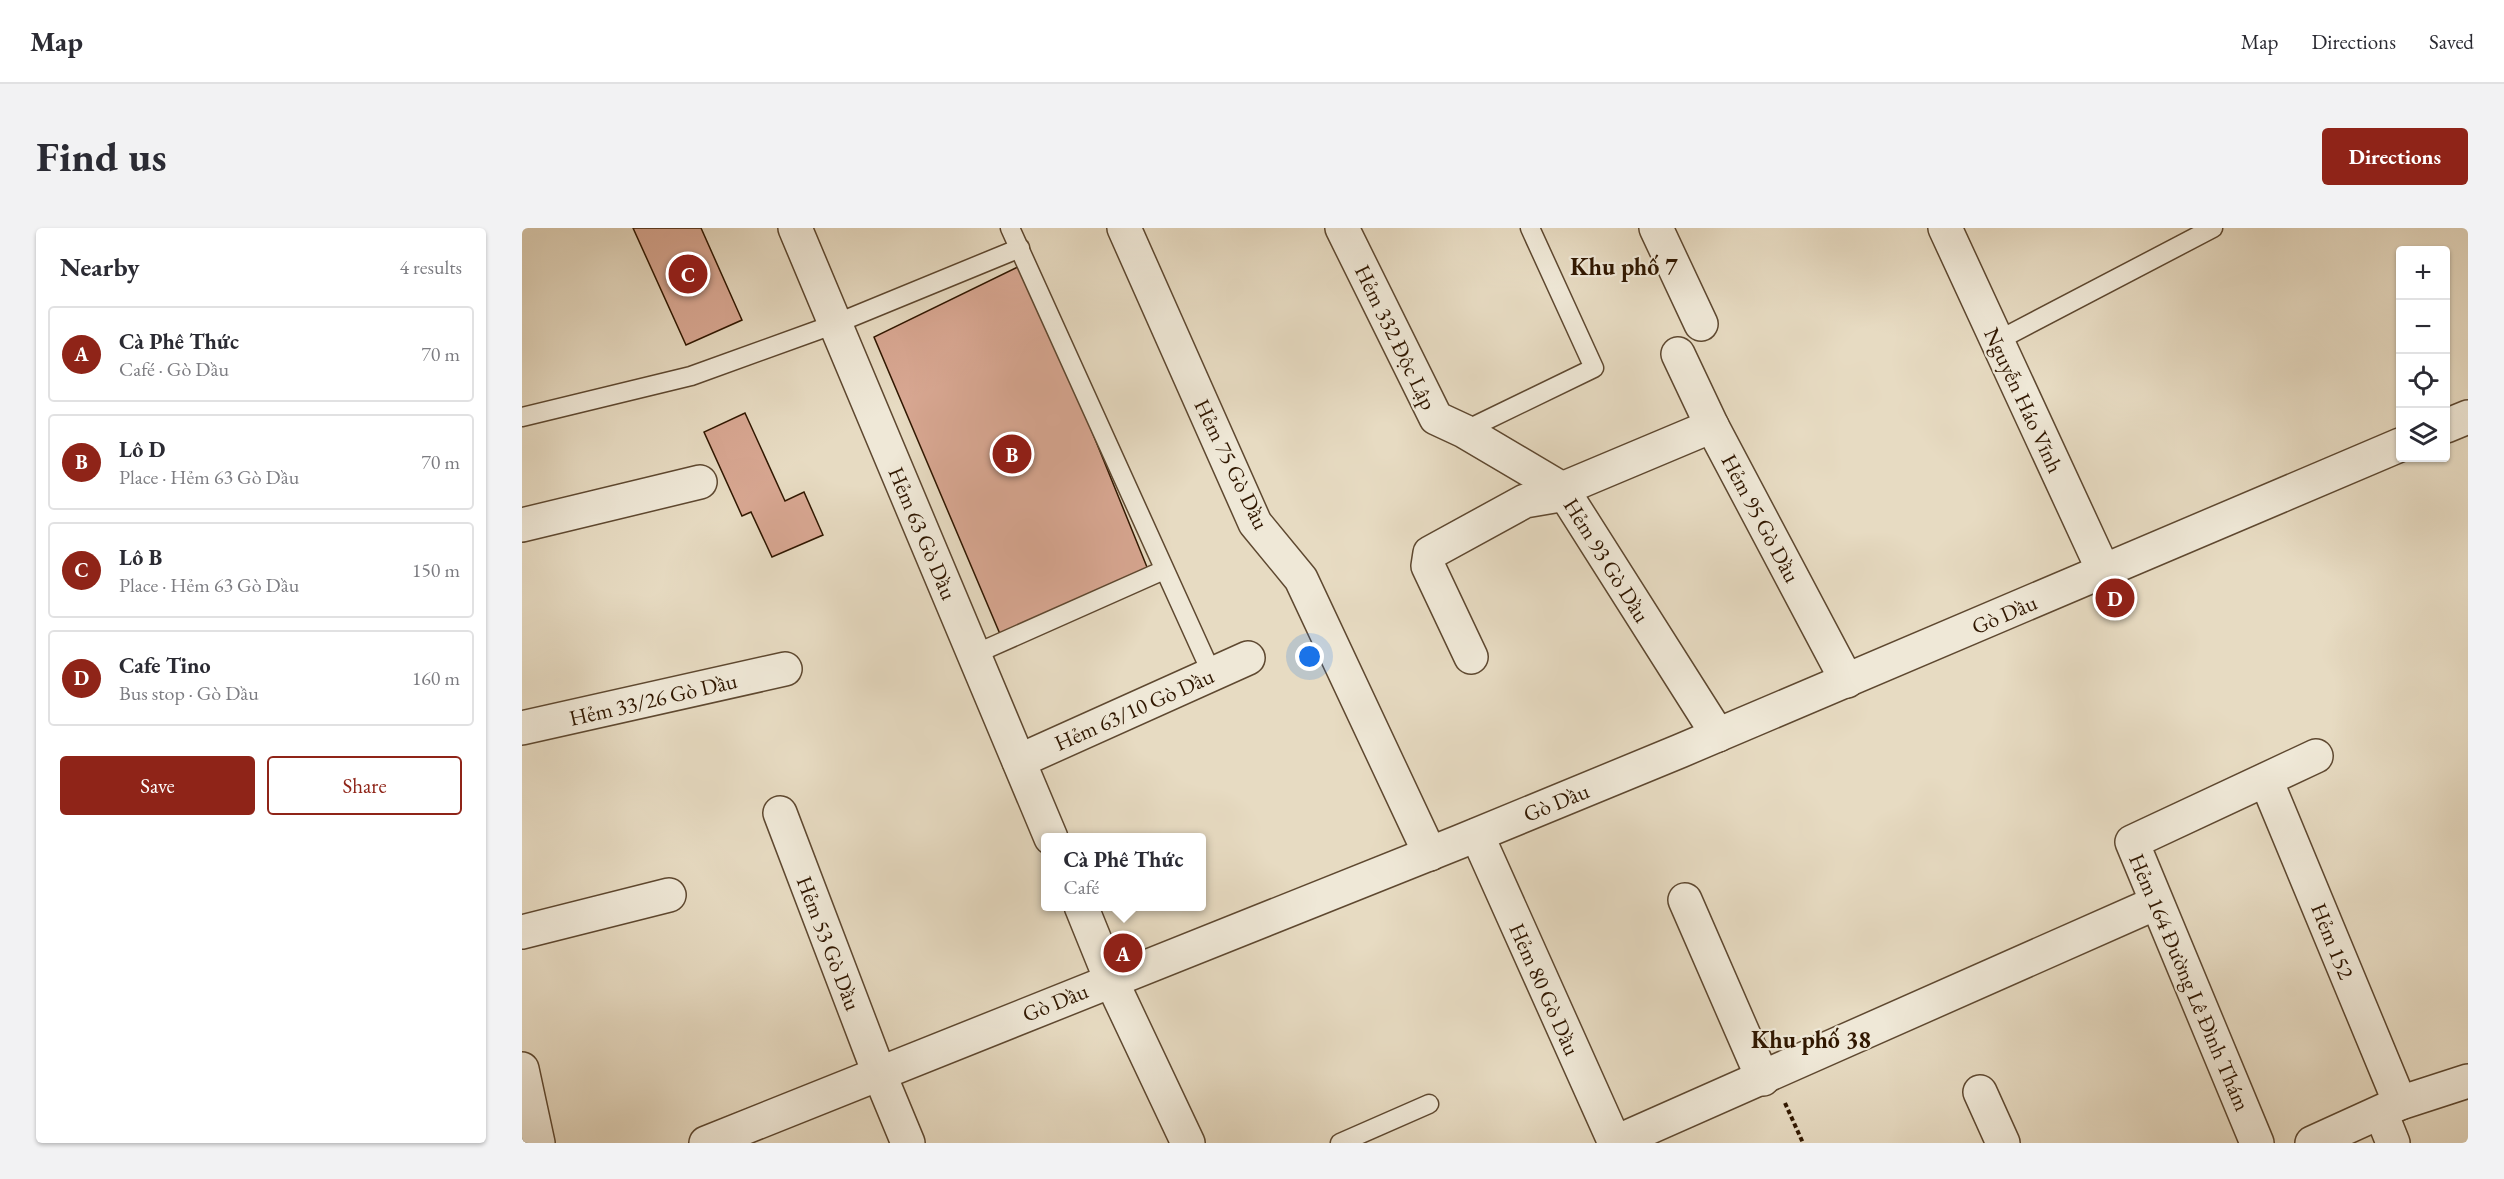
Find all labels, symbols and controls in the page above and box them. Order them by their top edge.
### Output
text: Map [30,23,83,59]
text: Map [2241,28,2278,55]
text: Directions [2311,28,2396,55]
text: Saved [2429,28,2474,55]
button: Directions [2322,128,2468,185]
text: Find us [36,129,167,184]
map controls [2396,246,2450,462]
button: + [2396,246,2450,300]
text: Nearby [60,250,140,284]
district label: Khu phố 7 [1570,251,1678,282]
pin: C [668,252,708,296]
text: 4 results [399,254,462,280]
street label: Hẻm 332 Độc Lập [1348,260,1443,415]
button: − [2396,300,2450,354]
street label: Nguyễn Háo Vĩnh [1977,323,2070,477]
text: Cà Phê Thức [119,327,239,356]
text: A [74,341,89,367]
text: 70 m [421,341,460,367]
button: locate [2396,354,2450,408]
text: Café · Gò Dầu [119,356,229,382]
street label: Hẻm 75 Gò Dầu [1187,394,1276,535]
button: layers [2396,408,2450,462]
pin: B [992,432,1032,476]
text: Lô D [119,435,165,464]
text: B [75,449,88,475]
text: 70 m [421,449,460,475]
street label: Hẻm 95 Gò Dầu [1714,449,1807,588]
street label: Hẻm 63 Gò Dầu [882,462,964,604]
text: Place · Hẻm 63 Gò Dầu [119,464,299,490]
street label: Hẻm 93 Gò Dầu [1557,492,1657,628]
text: Lô B [119,543,162,572]
text: C [74,557,89,583]
text: 150 m [412,557,460,583]
text: Place · Hẻm 63 Gò Dầu [119,572,299,598]
pin: D [2096,576,2134,620]
street label: Gò Dầu [1967,588,2042,641]
your location [1295,642,1324,671]
text: Cafe Tino [119,651,211,680]
street label: Hẻm 63/10 Gò Dầu [1050,661,1219,758]
text: D [74,665,89,691]
text: 160 m [412,665,460,691]
street label: Hẻm 33/26 Gò Dầu [566,666,740,733]
text: Bus stop · Gò Dầu [119,680,259,706]
button: Save [60,756,255,815]
button: Share [267,756,462,815]
street label: Gò Dầu [1519,776,1594,829]
popup [1041,833,1206,911]
text: Cà Phê Thức [1063,845,1184,874]
street label: Hẻm 164 Đường Lê Đình Thám [2122,849,2257,1115]
street label: Hẻm 53 Gò Dầu [790,872,868,1015]
text: Café [1063,874,1099,900]
street label: Hẻm 152 [2304,899,2361,984]
street label: Hẻm 80 Gò Dầu [1502,919,1587,1060]
pin: A [1104,930,1142,976]
street label: Gò Dầu [1018,976,1093,1029]
district label: Khu phố 38 [1751,1024,1871,1055]

